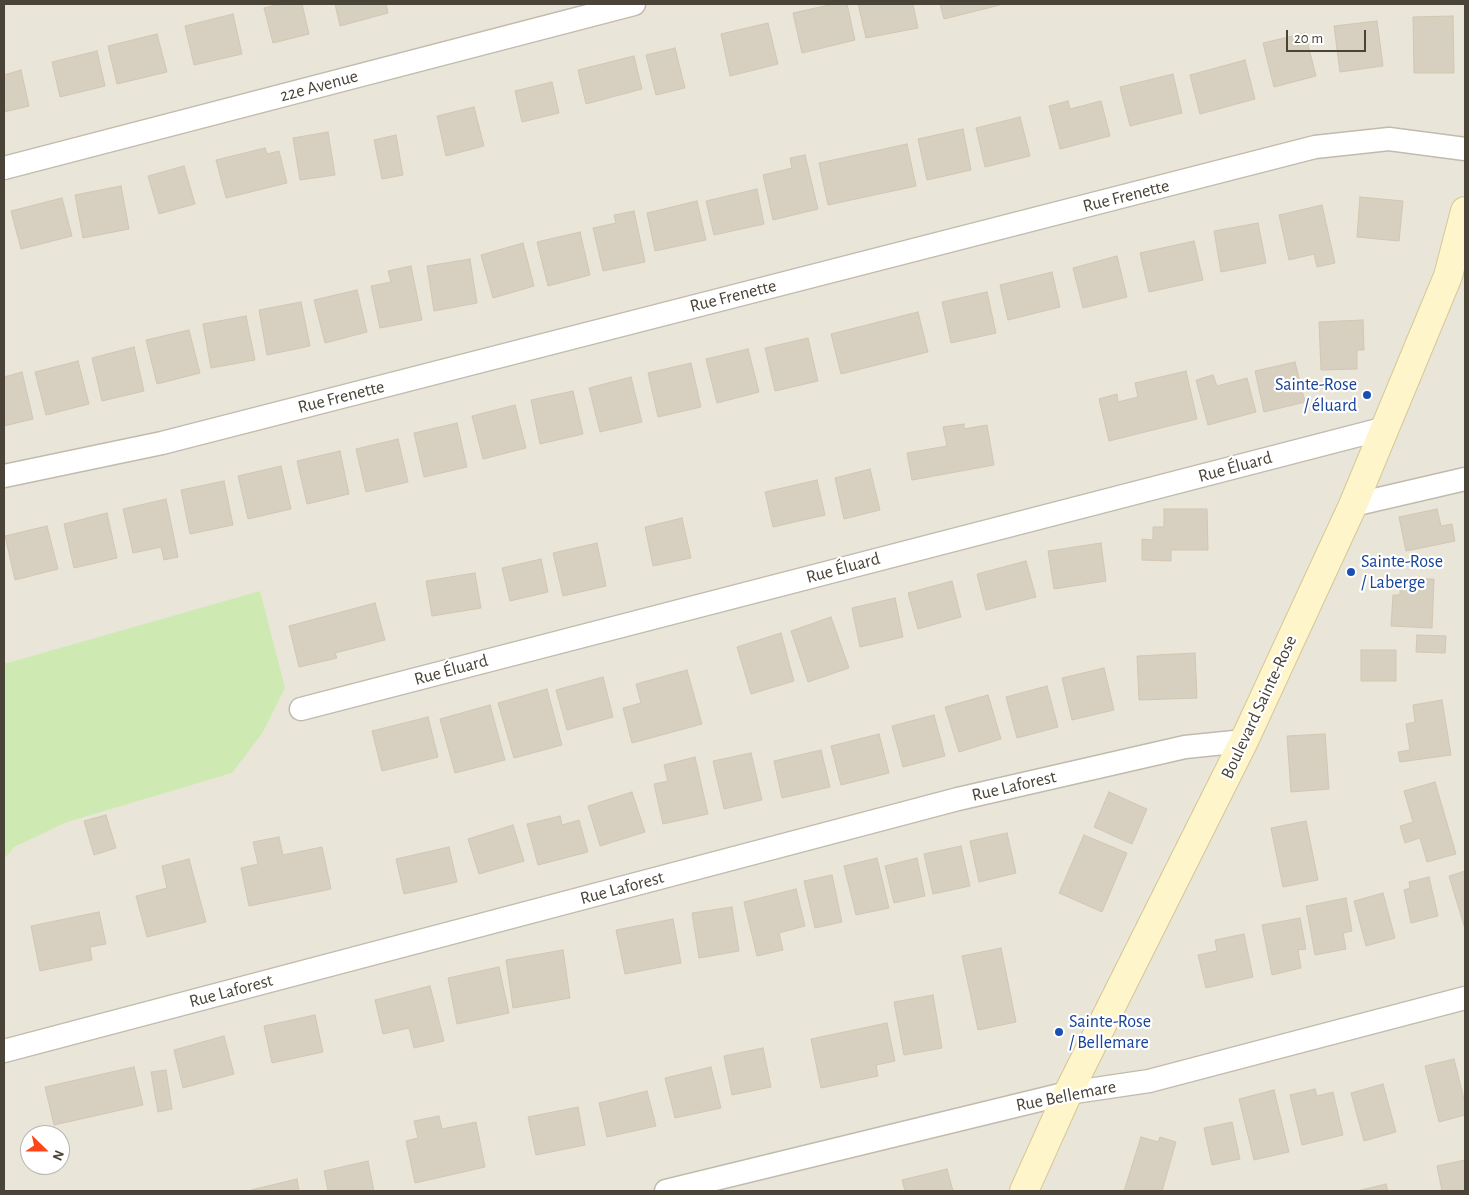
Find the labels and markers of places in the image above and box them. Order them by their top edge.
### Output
place label: Sainte-Rose / éluard [1275,374,1357,416]
marker: Sainte-Rose / éluard [1361,389,1373,401]
place label: Sainte-Rose / Laberge [1361,551,1443,594]
marker: Sainte-Rose / Laberge [1345,566,1357,578]
place label: Sainte-Rose / Bellemare [1069,1011,1151,1054]
marker: Sainte-Rose / Bellemare [1053,1026,1065,1038]

